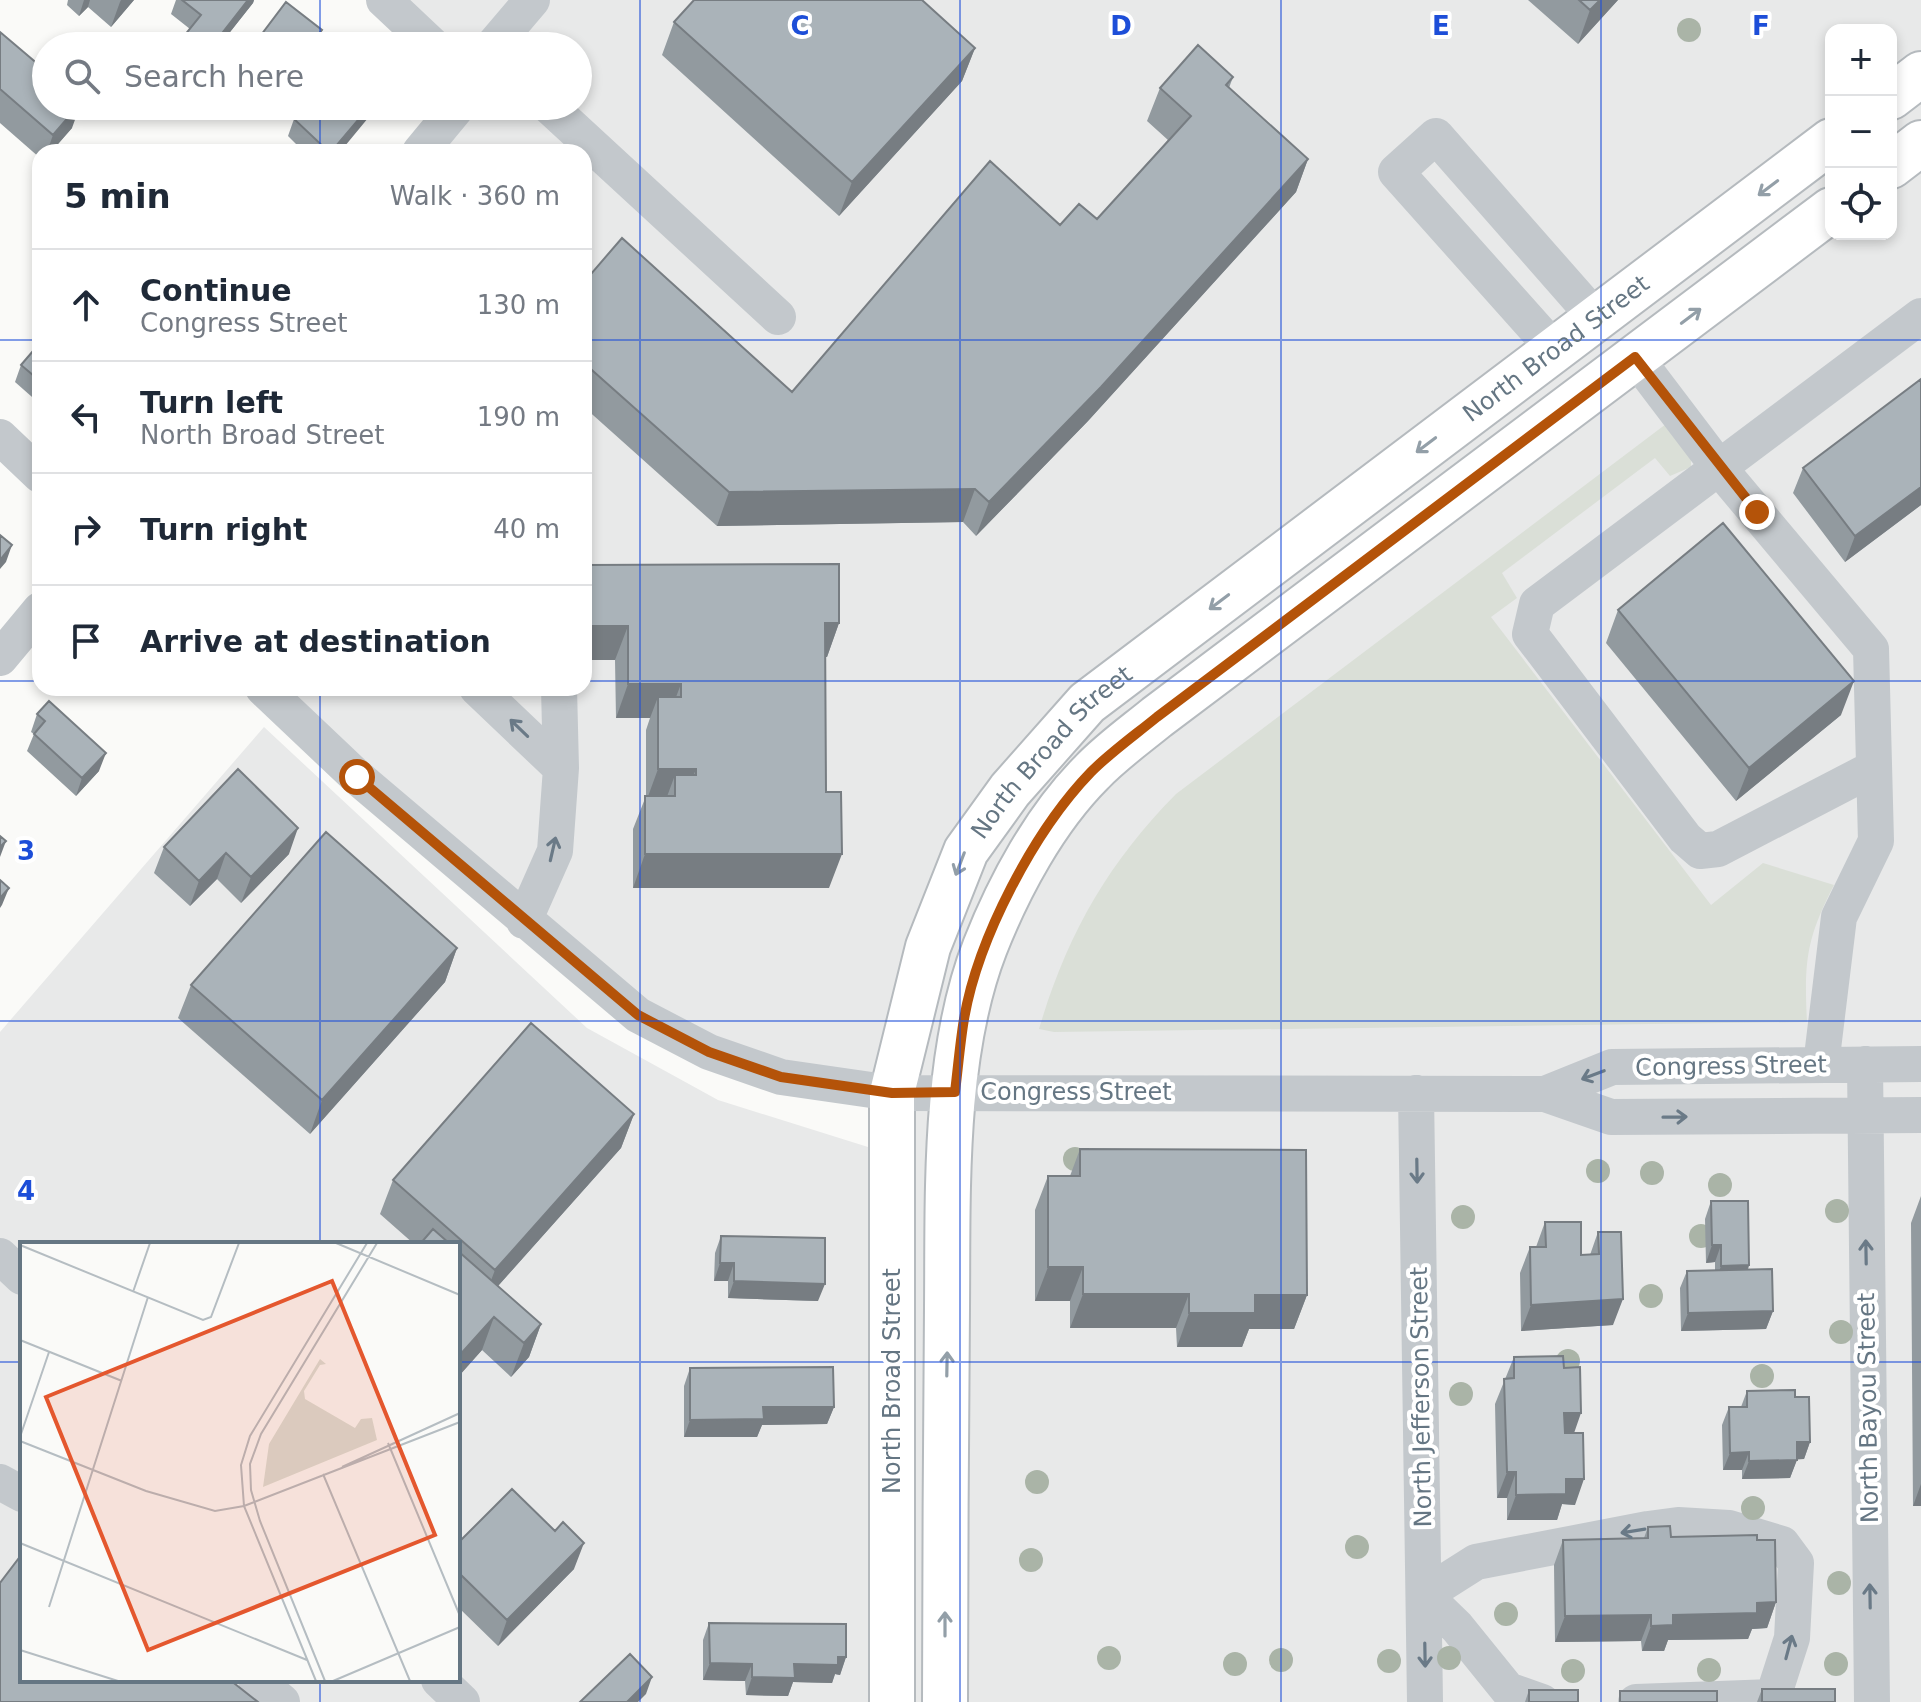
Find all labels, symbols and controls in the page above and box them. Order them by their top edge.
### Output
text: C [790,11,810,41]
text: D [1110,11,1132,41]
text: E [1432,11,1450,41]
text: F [1752,11,1770,41]
map controls [1825,24,1897,240]
button: + [1825,24,1897,96]
search box [32,32,592,120]
icon: search [60,54,104,98]
text: Search here [124,59,304,94]
button: − [1825,96,1897,168]
button: locate [1825,168,1897,240]
text: 5 min [64,176,171,216]
one-way arrow [1758,179,1780,196]
text: Walk · 360 m [390,181,560,211]
street label: North Broad Street [1458,269,1655,428]
text: Continue [140,273,292,308]
icon: ahead [64,283,108,327]
text: 130 m [477,290,560,320]
one-way arrow [1679,307,1701,324]
text: Congress Street [140,308,348,338]
text: Turn left [140,385,283,420]
icon: left [64,395,108,439]
text: 190 m [477,402,560,432]
text: North Broad Street [140,420,385,450]
one-way arrow [1416,436,1437,453]
route end [1739,494,1775,530]
icon: right [64,507,108,551]
text: Turn right [140,512,307,547]
text: 40 m [493,514,560,544]
one-way arrow [1209,594,1230,611]
icon: arrive [64,619,108,663]
text: Arrive at destination [140,624,491,659]
street label: North Broad Street [965,660,1138,844]
one-way arrow [510,719,529,738]
route start [339,759,375,795]
text: 3 [17,836,35,866]
one-way arrow [546,837,561,863]
one-way arrow [952,851,967,876]
street label: Congress Street [1635,1050,1827,1082]
one-way arrow [1581,1069,1605,1083]
street label: Congress Street [980,1078,1172,1106]
one-way arrow [1661,1109,1688,1125]
one-way arrow [1410,1157,1425,1184]
text: 4 [17,1176,35,1206]
one-way arrow [1858,1239,1874,1266]
inset map [20,1242,460,1682]
street label: North Jefferson Street [1405,1266,1437,1528]
street label: North Broad Street [878,1268,906,1494]
street label: North Bayou Street [1852,1292,1884,1524]
one-way arrow [939,1351,954,1378]
one-way arrow [1621,1524,1646,1539]
one-way arrow [1862,1583,1878,1610]
one-way arrow [937,1611,953,1638]
one-way arrow [1782,1635,1797,1660]
one-way arrow [1417,1641,1432,1668]

